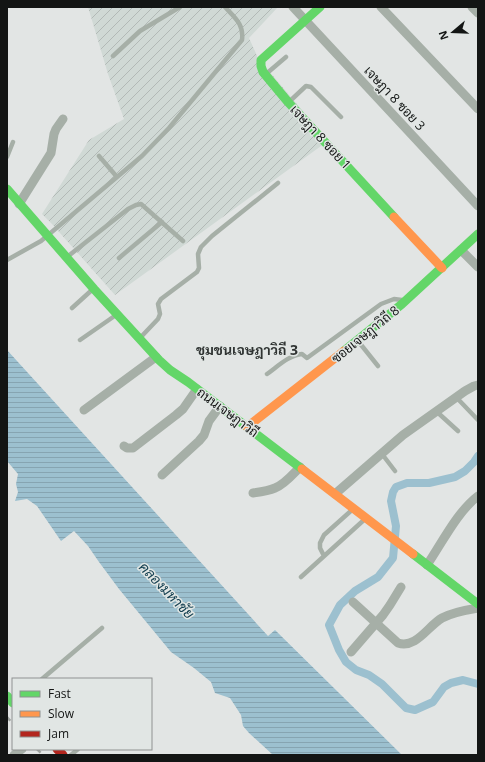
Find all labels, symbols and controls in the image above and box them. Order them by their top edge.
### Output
north arrow [433,12,473,52]
text: N [435,29,452,42]
street label: เจษฎา 8 ซอย 3 [360,62,430,134]
street label: เจษฎา 8 ซอย 1 [286,101,356,173]
street label: ซอยเจษฎาวิถี 8 [327,301,403,367]
district label: ชุมชนเจษฎาวิถี 3 [196,340,298,361]
street label: ถนนเจษฎาวิถี [194,383,262,441]
water label: คลองมหาชัย [135,558,199,622]
legend [12,678,152,750]
text: Fast [48,685,71,702]
text: Slow [48,705,75,722]
text: Jam [47,725,69,742]

